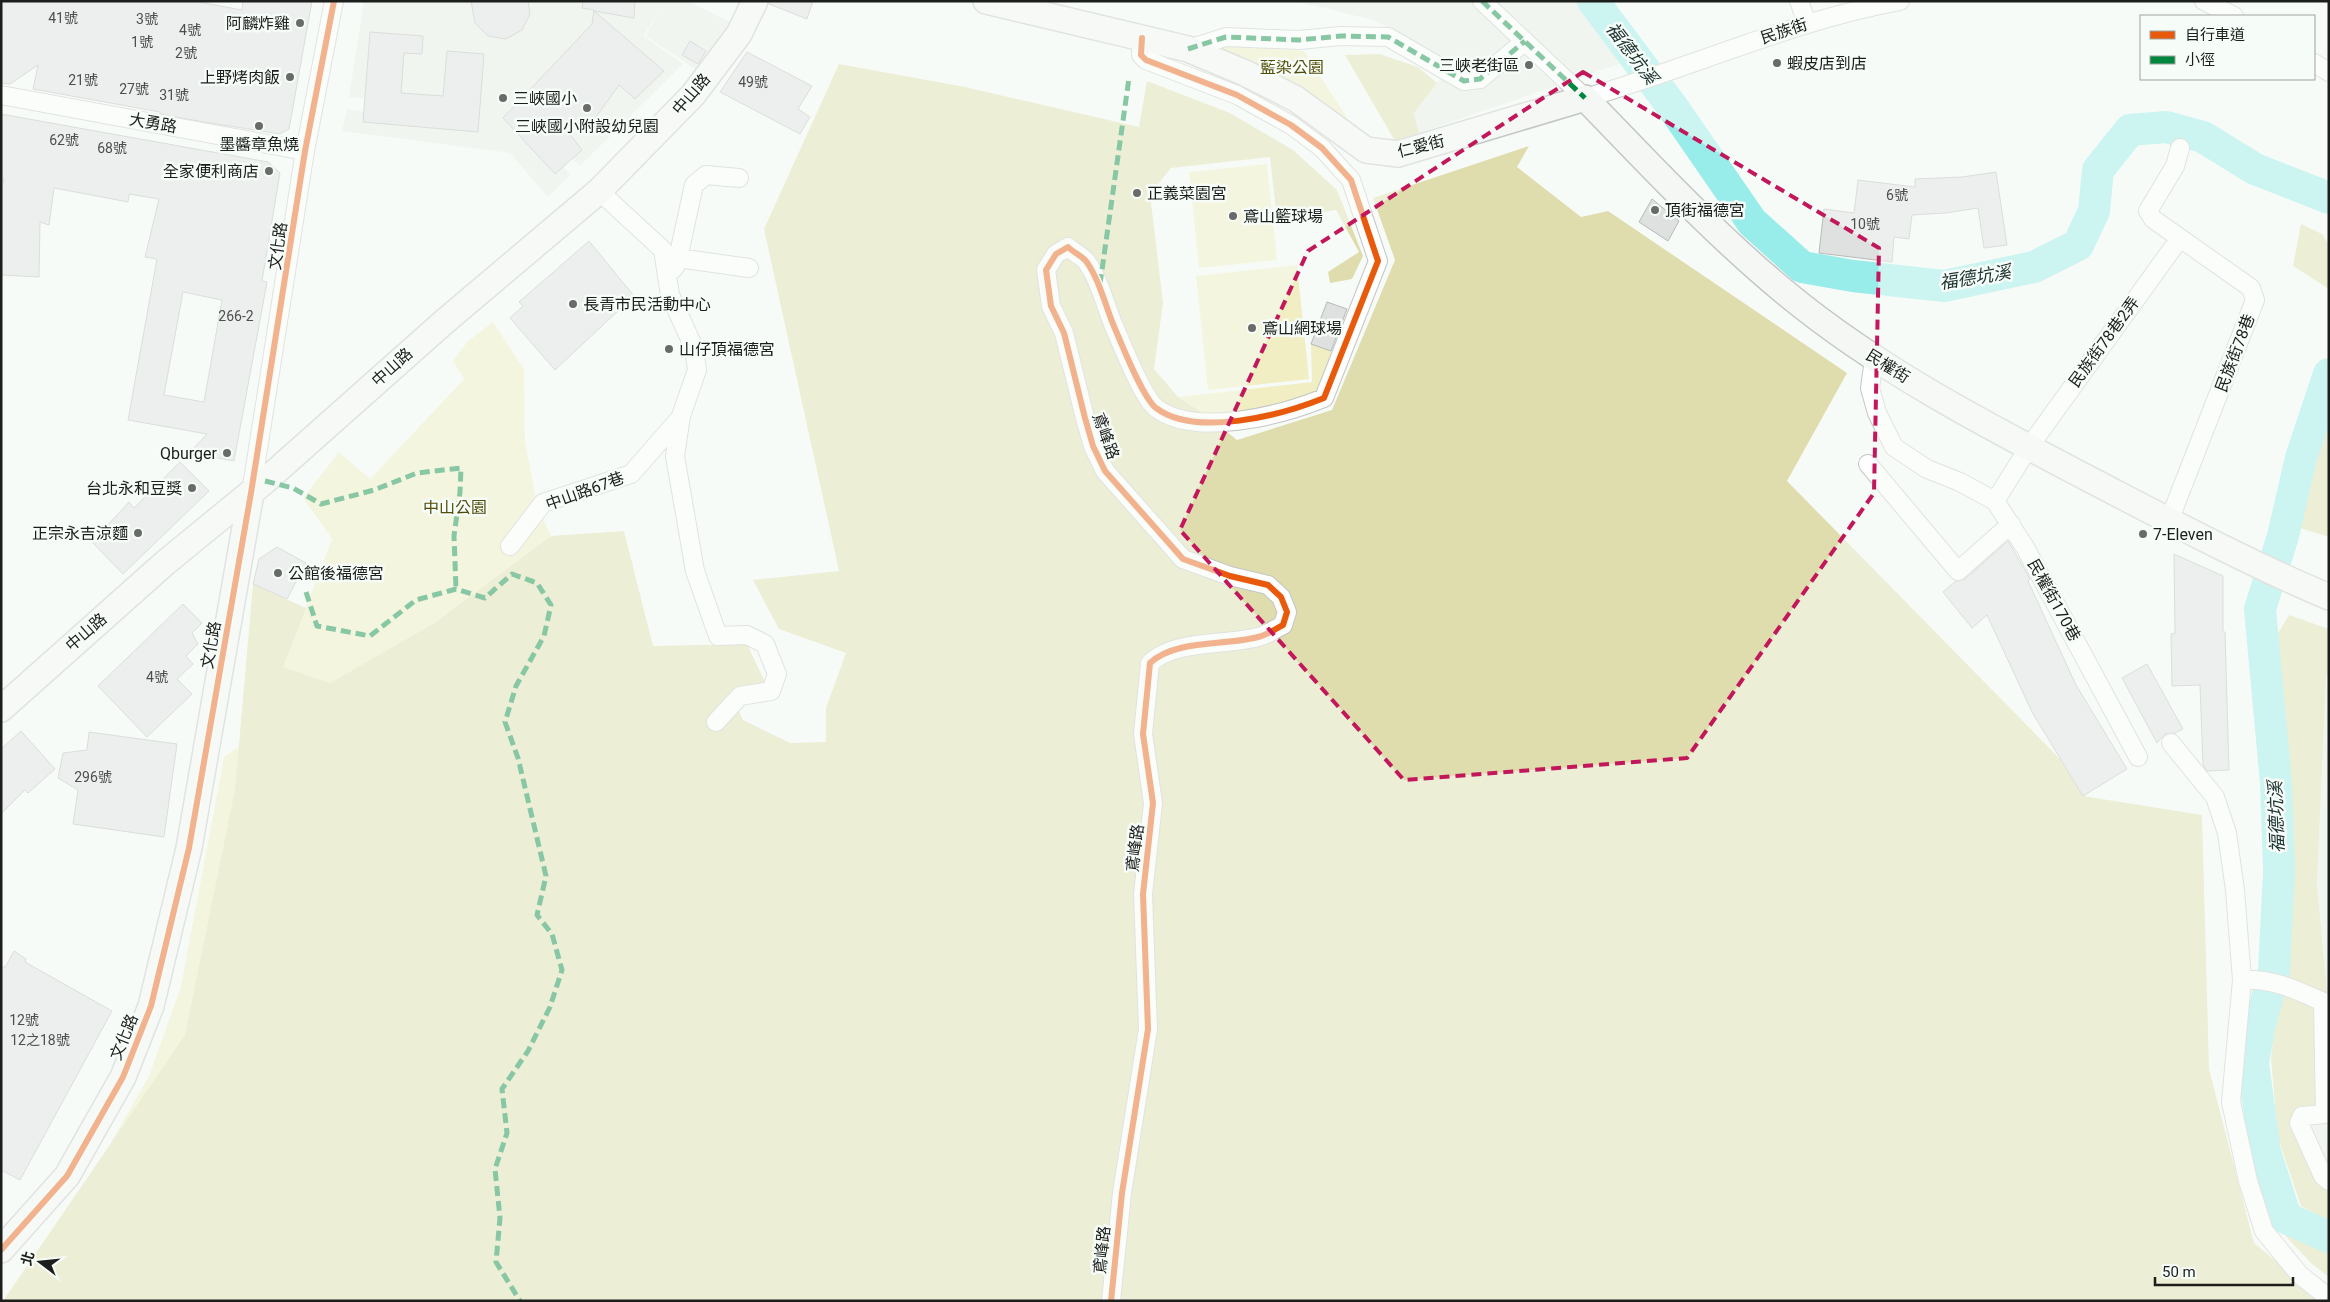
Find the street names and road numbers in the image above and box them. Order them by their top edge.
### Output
street label: 民族街 [1758,15,1810,47]
street label: 中山路 [668,70,714,118]
street label: 大勇路 [128,109,178,137]
street label: 仁愛街 [1395,131,1447,161]
street label: 文化路 [265,221,291,271]
street label: 民族街78巷2弄 [2065,293,2143,391]
street label: 民族街78巷 [2211,311,2259,395]
street label: 中山路 [368,344,416,390]
street label: 民權街 [1863,345,1913,387]
street label: 鳶峰路 [1089,410,1123,462]
street label: 中山路67巷 [543,468,627,514]
street label: 民權街170巷 [2024,556,2084,644]
street label: 中山路 [62,609,110,655]
street label: 文化路 [197,620,225,670]
street label: 鳶峰路 [1123,823,1147,873]
street label: 文化路 [106,1011,142,1063]
street label: 鳶峰路 [1090,1225,1114,1275]

